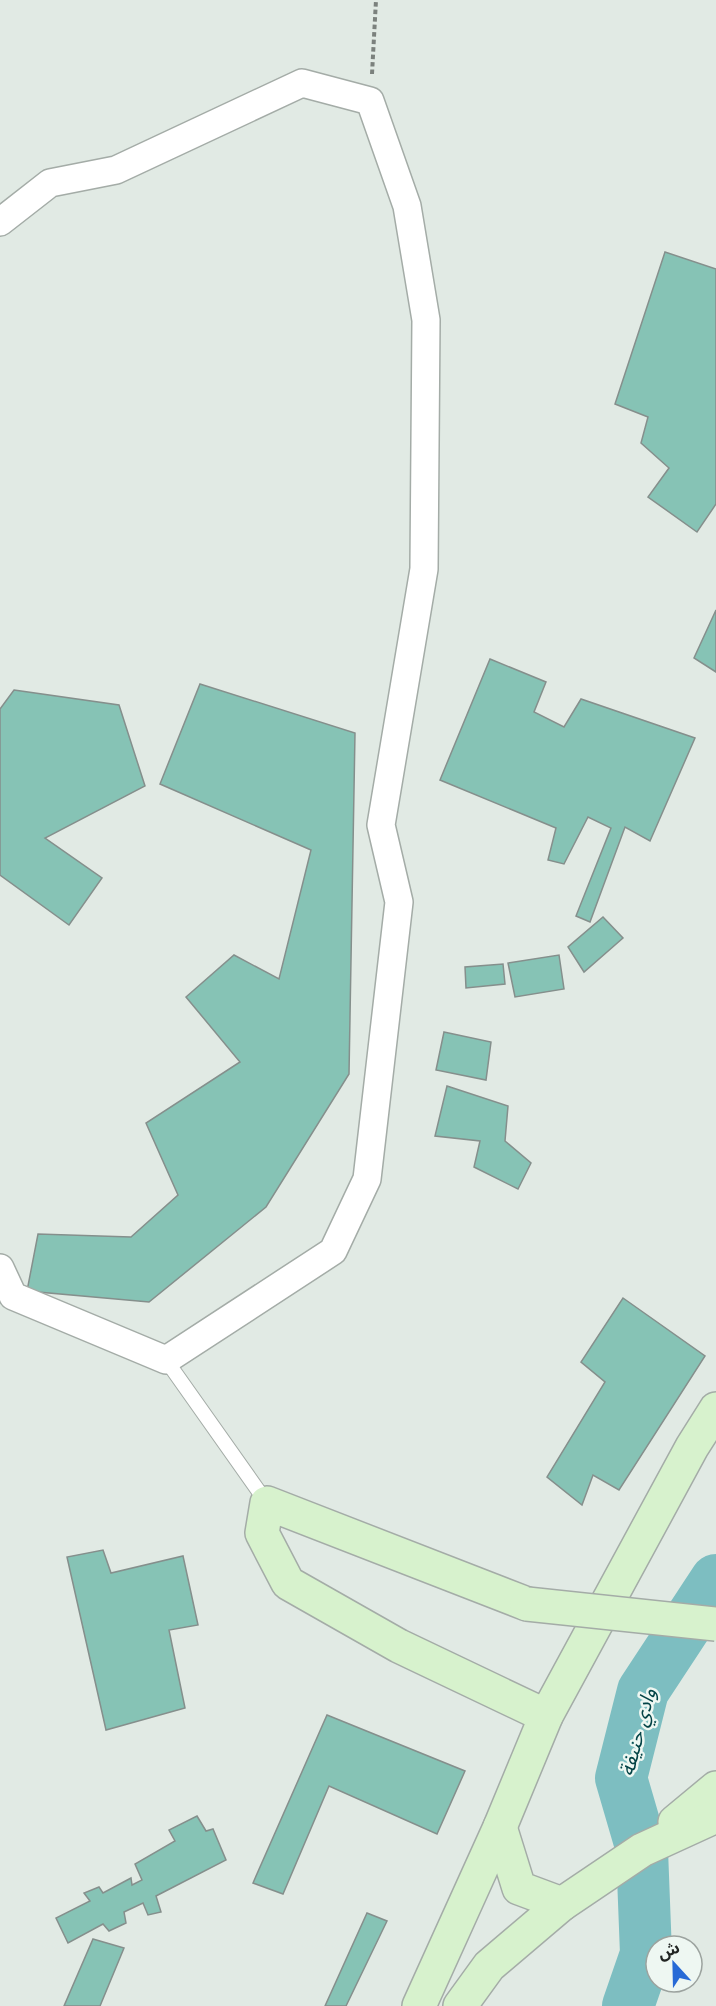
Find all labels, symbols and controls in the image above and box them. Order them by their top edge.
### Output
water label: وادي حنيفة [613,1685,664,1779]
north arrow [644,1934,704,1994]
text: ش [654,1937,682,1963]

